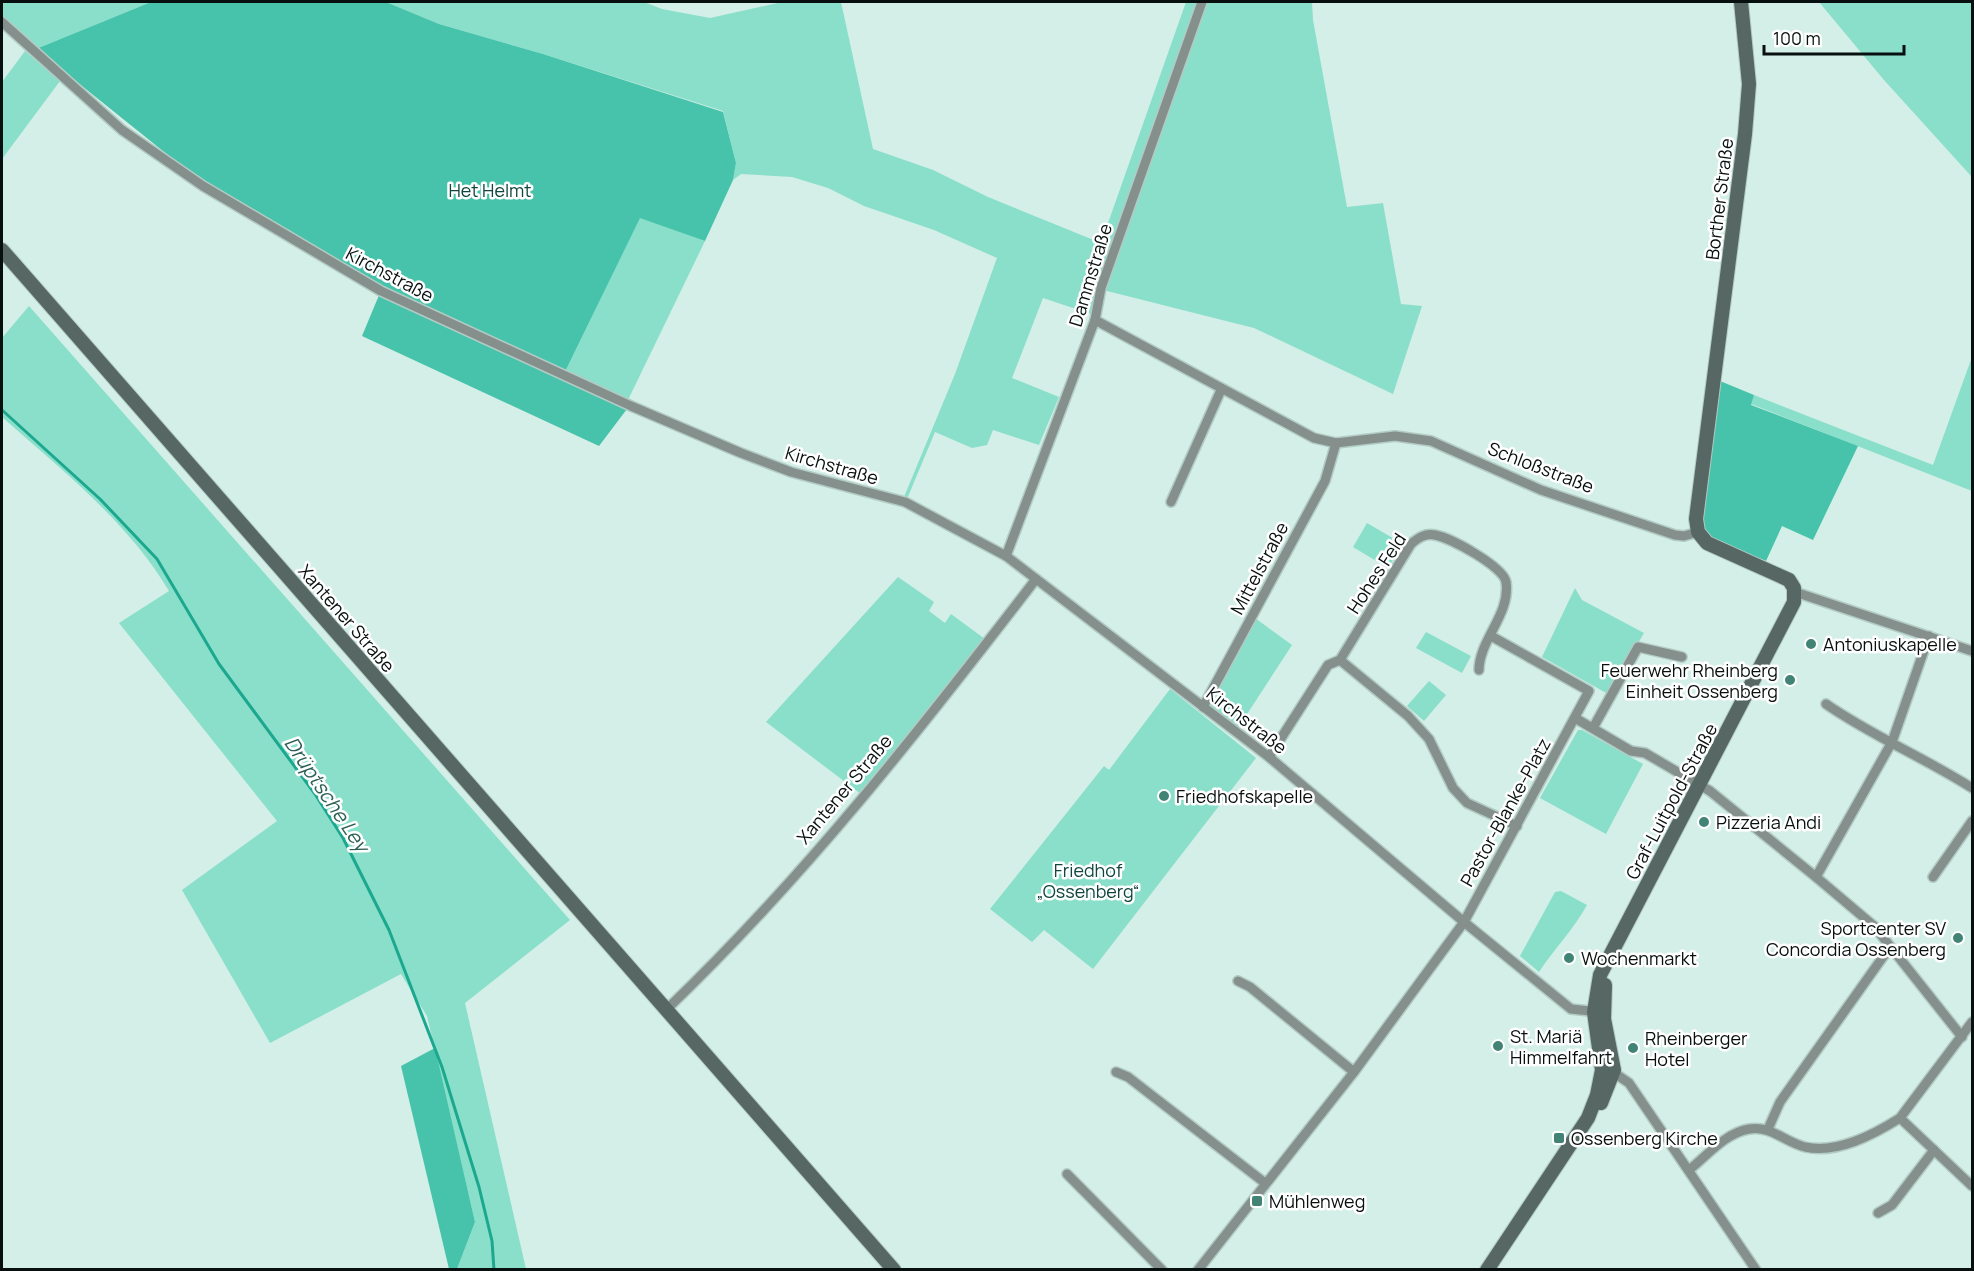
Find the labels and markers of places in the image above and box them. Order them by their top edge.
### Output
place label: Antoniuskapelle [1823,632,1957,656]
marker: Antoniuskapelle [1804,637,1818,651]
place label: Feuerwehr Rheinberg Einheit Ossenberg [1601,658,1778,703]
marker: Feuerwehr Rheinberg Einheit Ossenberg [1783,673,1797,687]
place label: Friedhofskapelle [1176,784,1313,808]
marker: Friedhofskapelle [1157,789,1171,803]
place label: Pizzeria Andi [1716,810,1821,834]
marker: Pizzeria Andi [1697,815,1711,829]
place label: Sportcenter SV Concordia Ossenberg [1766,916,1946,961]
marker: Sportcenter SV Concordia Ossenberg [1951,931,1965,945]
place label: Wochenmarkt [1581,946,1697,970]
marker: Wochenmarkt [1562,951,1576,965]
place label: St. Mariä Himmelfahrt [1510,1024,1612,1069]
place label: Rheinberger Hotel [1645,1026,1748,1071]
marker: St. Mariä Himmelfahrt [1491,1039,1505,1053]
marker: Rheinberger Hotel [1626,1041,1640,1055]
place label: Ossenberg Kirche [1571,1126,1718,1150]
marker: Ossenberg Kirche [1552,1131,1566,1145]
place label: Mühlenweg [1269,1189,1365,1213]
marker: Mühlenweg [1250,1194,1264,1208]

